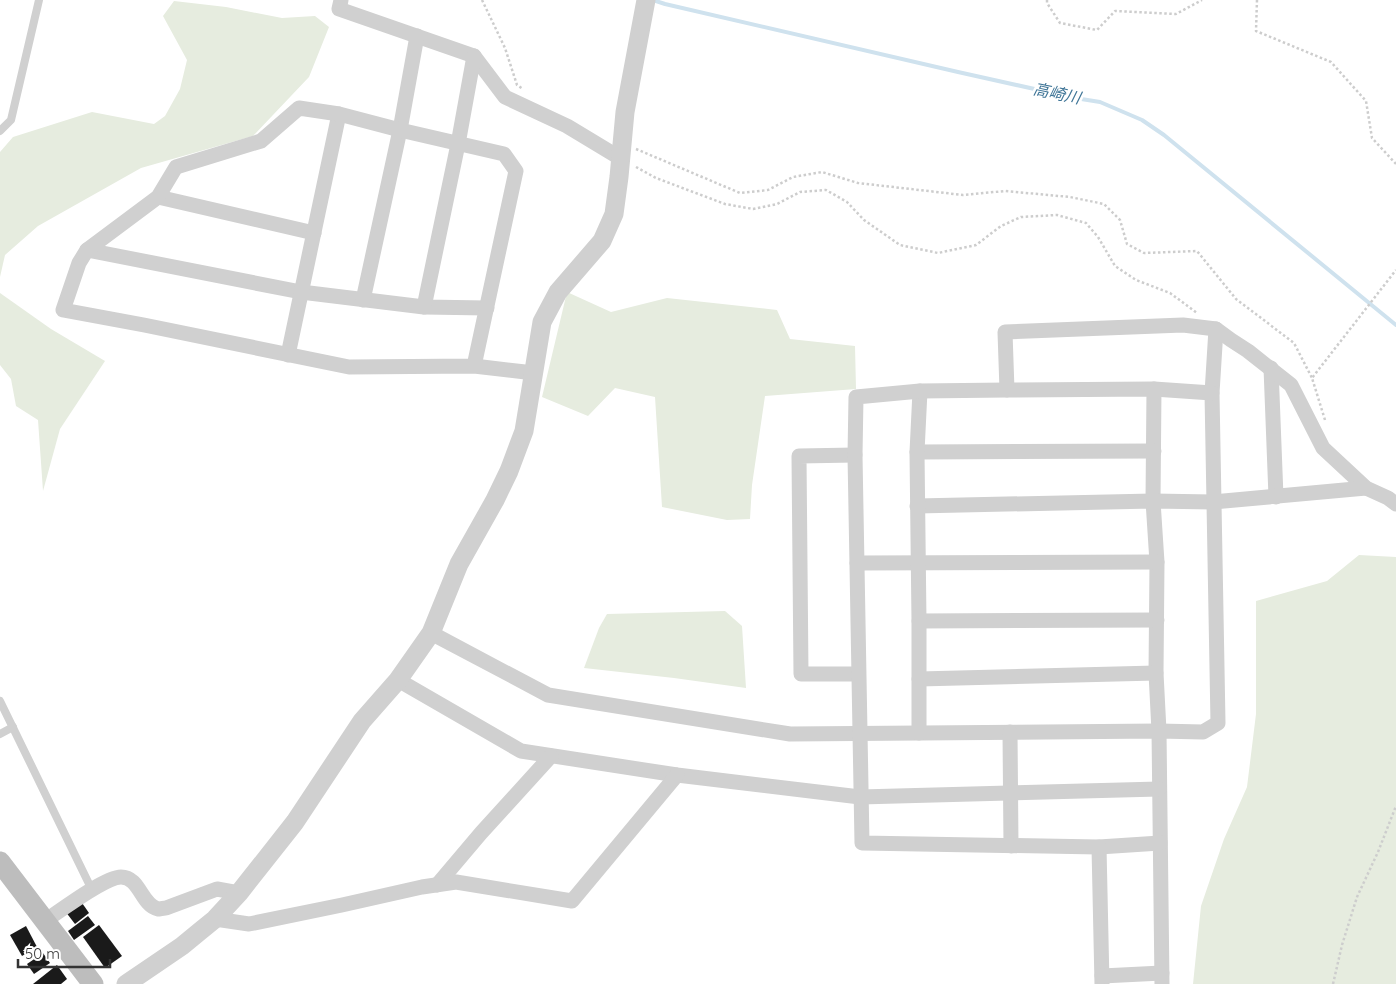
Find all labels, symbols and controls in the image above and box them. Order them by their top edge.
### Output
water label: 高崎川 [1031,78,1085,108]
scale bar [18,936,110,968]
text: 50 m [25,944,60,963]

